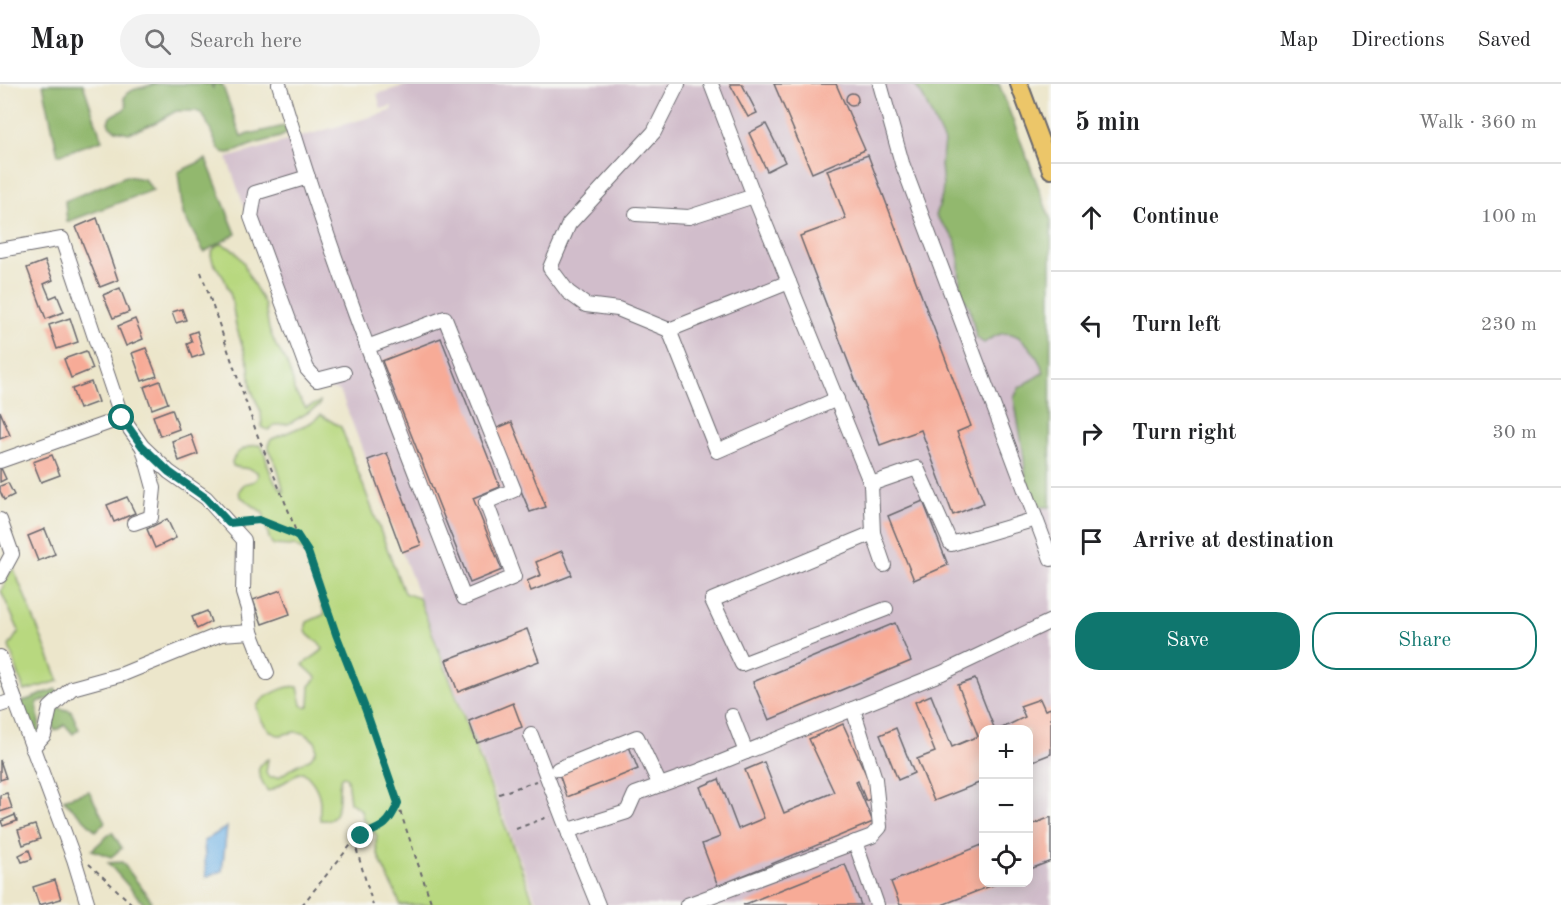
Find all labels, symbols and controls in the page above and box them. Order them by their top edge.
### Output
search box [120,14,540,68]
icon: search [141,25,174,58]
text: Map [30,27,84,55]
text: Search here [189,30,302,52]
text: Map [1279,30,1318,51]
text: Directions [1351,30,1445,51]
text: Saved [1478,30,1531,51]
text: 5 min [1075,110,1140,136]
text: Walk · 360 m [1418,113,1537,133]
icon: ahead [1075,201,1108,234]
text: Continue [1132,206,1219,228]
text: 100 m [1481,207,1537,227]
icon: left [1075,309,1108,342]
text: Turn left [1132,314,1221,336]
text: 230 m [1481,315,1537,335]
route start [108,404,134,430]
icon: right [1075,417,1108,450]
text: Turn right [1132,422,1236,444]
text: 30 m [1492,423,1537,443]
icon: arrive [1075,525,1108,558]
text: Arrive at destination [1132,530,1334,552]
button: Save [1075,612,1300,670]
button: Share [1312,612,1537,670]
map controls [979,725,1033,887]
button: + [979,725,1033,779]
button: − [979,779,1033,833]
route end [347,822,373,848]
button: locate [979,833,1033,887]

